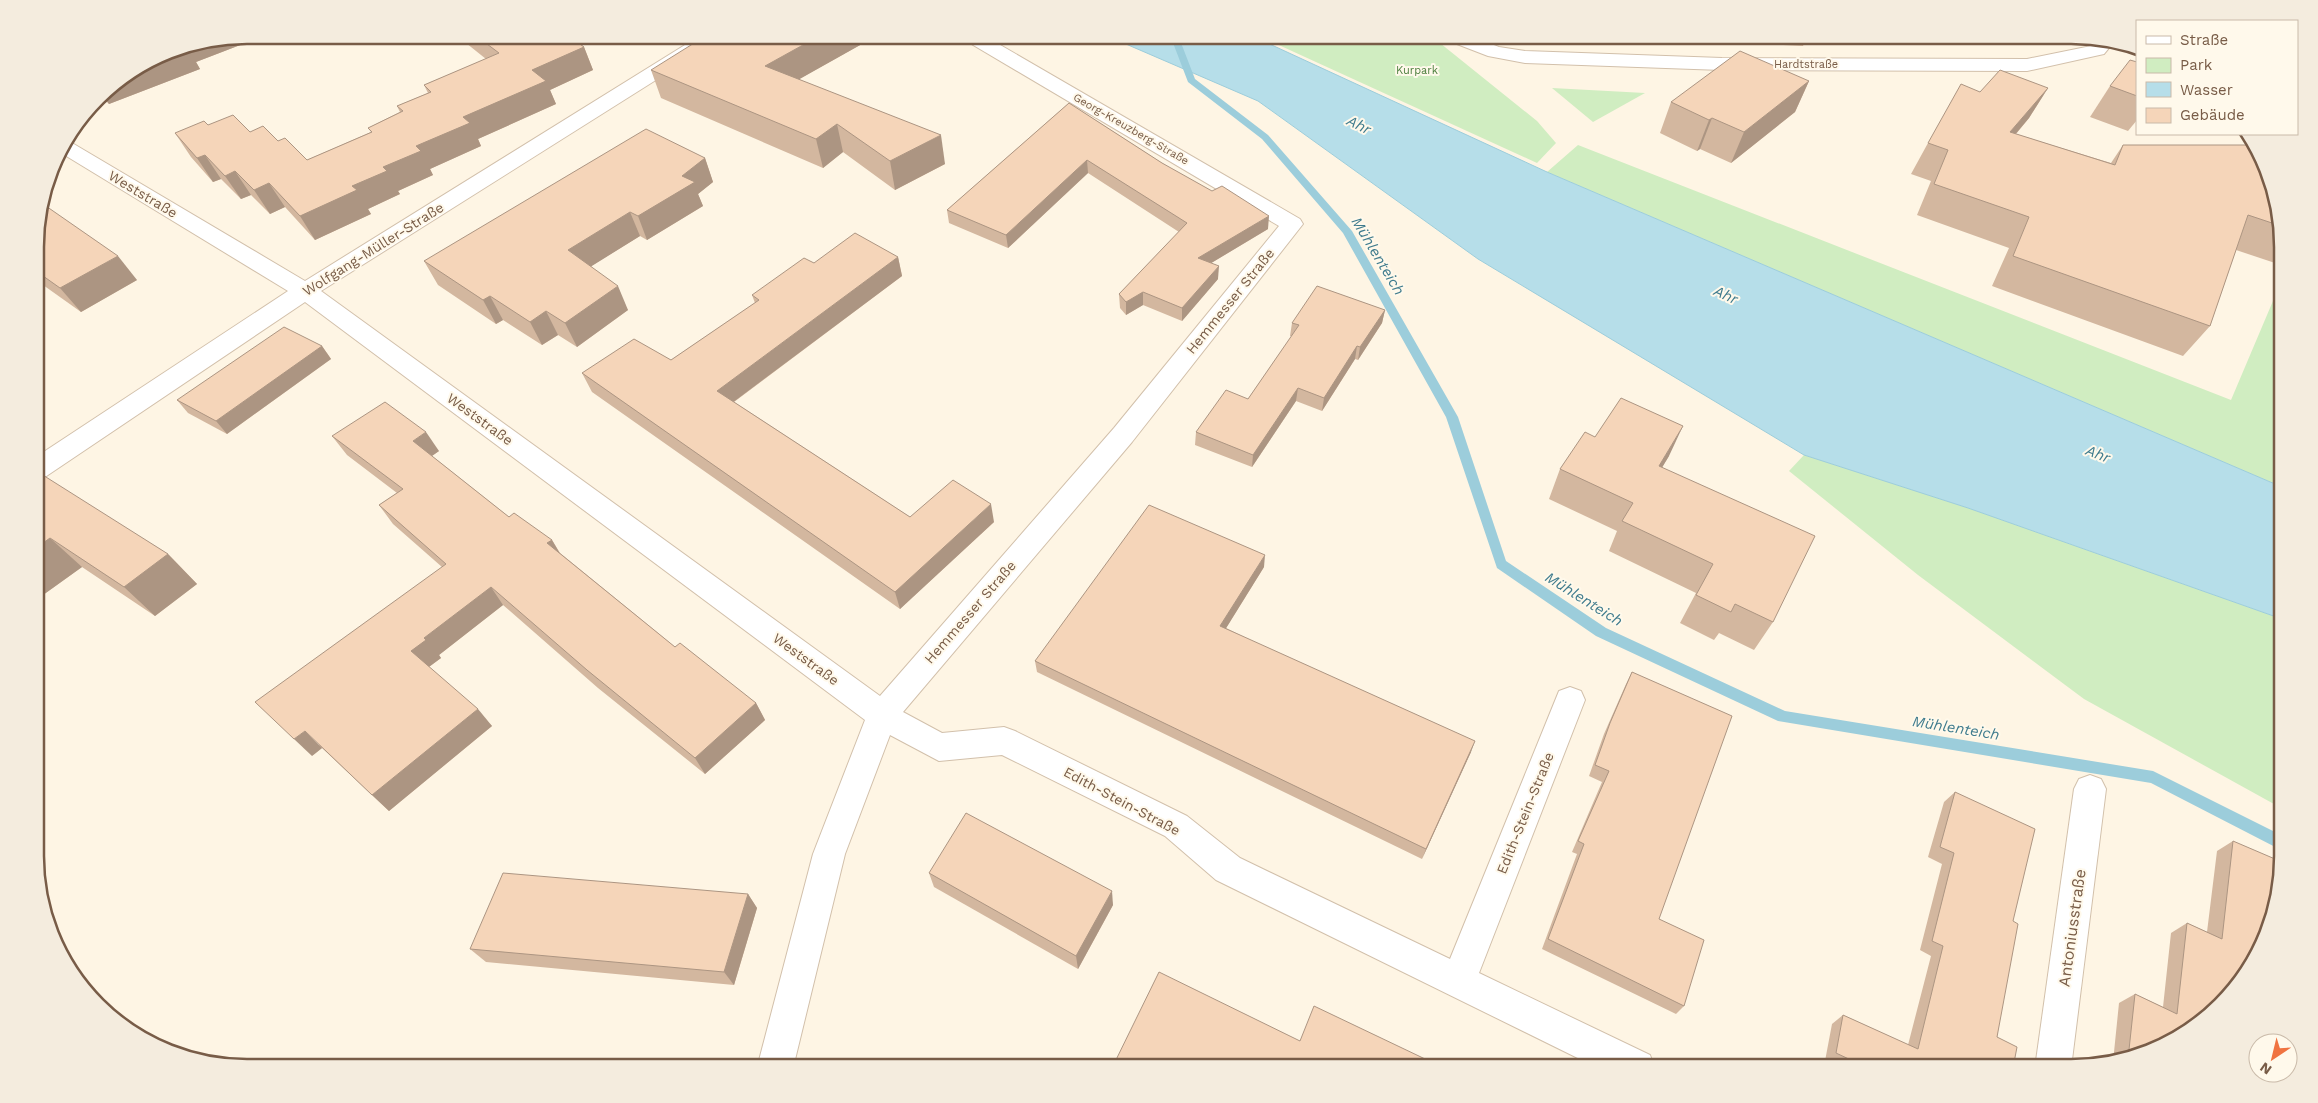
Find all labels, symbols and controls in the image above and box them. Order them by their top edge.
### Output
legend [2136,20,2298,135]
text: Straße [2180,31,2228,49]
text: Park [2180,56,2213,74]
street label: Hardtstraße [1774,58,1838,71]
park label: Kurpark [1396,64,1438,77]
text: Wasser [2180,81,2233,99]
street label: Georg-Kreuzberg-Straße [1071,91,1191,167]
text: Gebäude [2180,106,2245,124]
water label: Ahr [1343,111,1375,139]
street label: Weststraße [106,167,180,221]
street label: Wolfgang-Müller-Straße [300,199,446,299]
water label: Mühlenteich [1348,214,1408,298]
street label: Hemmesser Straße [1183,245,1277,357]
water label: Ahr [1710,281,1742,309]
street label: Weststraße [444,390,516,448]
water label: Ahr [2082,441,2114,467]
street label: Hemmesser Straße [921,557,1019,667]
water label: Mühlenteich [1542,568,1626,630]
street label: Weststraße [770,630,842,688]
water label: Mühlenteich [1911,712,2001,744]
street label: Edith-Stein-Straße [1493,750,1557,876]
street label: Edith-Stein-Straße [1061,764,1183,838]
street label: Antoniusstraße [2054,868,2090,988]
north arrow [2248,1033,2298,1083]
text: N [2257,1059,2274,1078]

